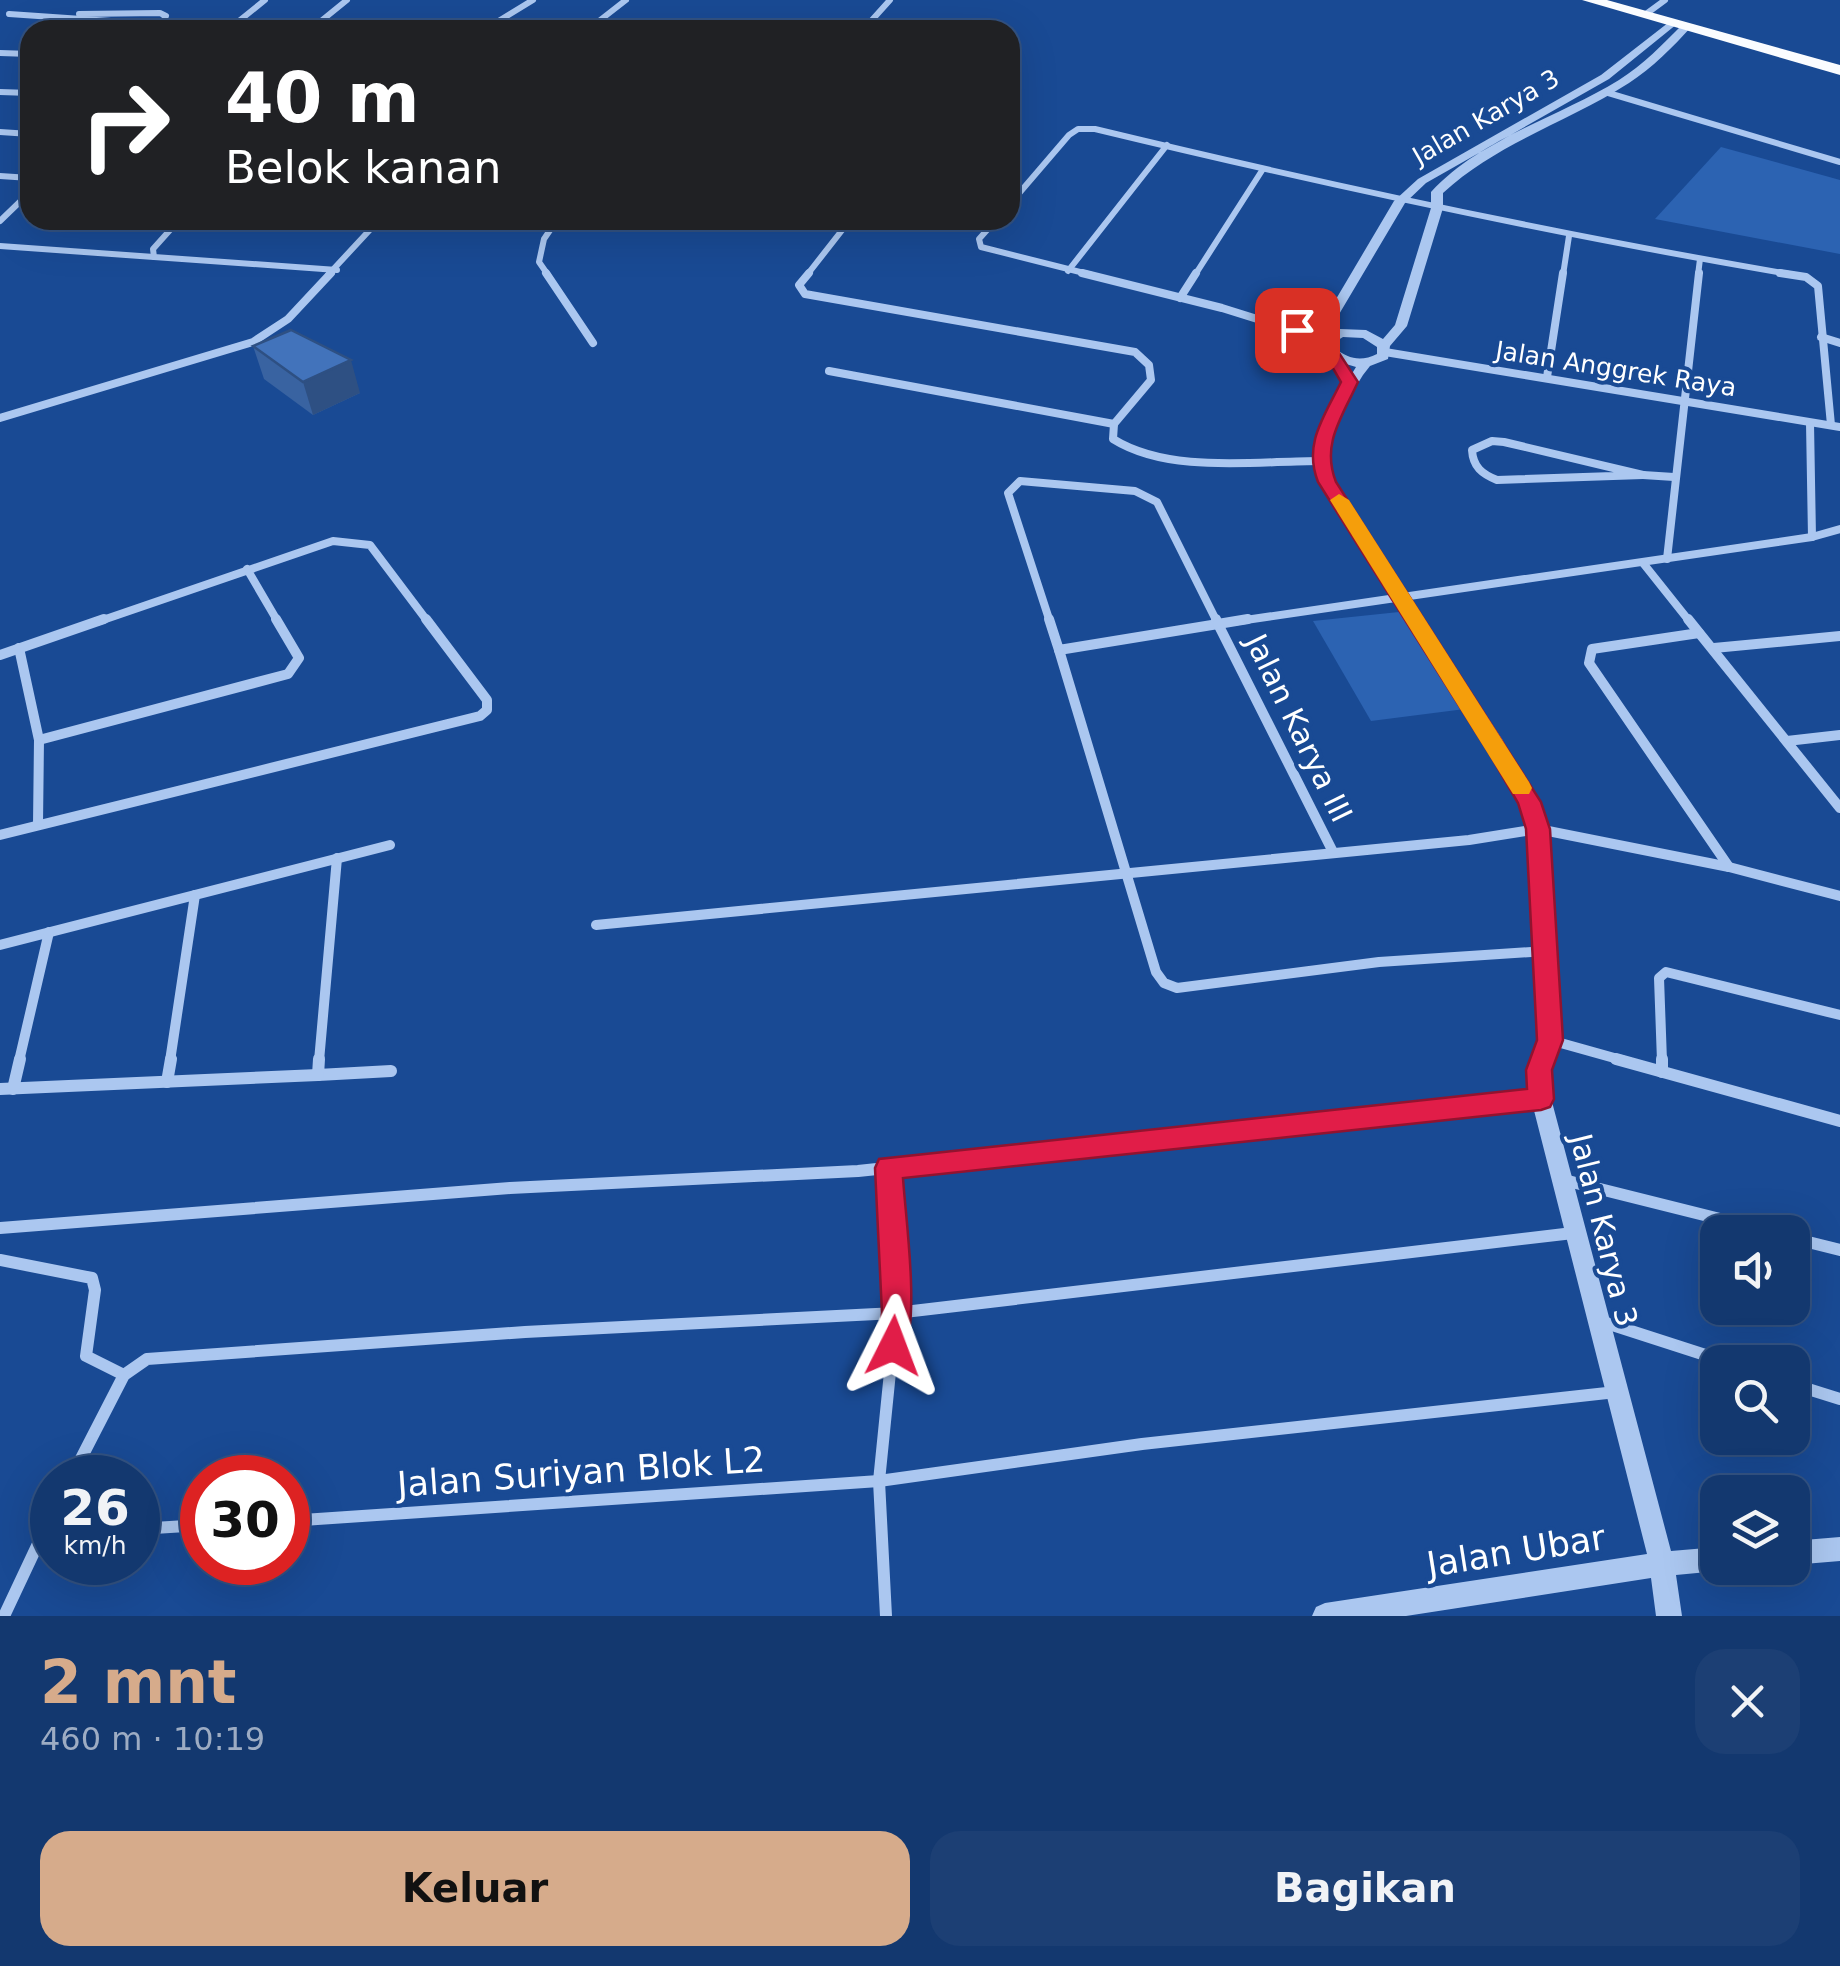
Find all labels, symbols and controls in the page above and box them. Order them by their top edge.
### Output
text: 40 m [225,57,420,139]
icon: right [60,60,190,190]
street label: Jalan Karya 3 [1406,63,1564,172]
text: Belok kanan [225,141,501,194]
pin [1255,288,1340,373]
icon: arrive [1270,303,1325,358]
street label: Jalan Anggrek Raya [1492,335,1738,402]
street label: Jalan Karya III [1238,627,1360,828]
street label: Jalan Karya 3 [1563,1128,1645,1330]
map controls [1700,1215,1810,1585]
button: sound [1700,1215,1810,1325]
position arrow [841,1294,945,1398]
button: search [1700,1345,1810,1455]
street label: Jalan Suriyan Blok L2 [394,1439,766,1505]
speed limit sign: 30 [180,1455,310,1585]
button: layers [1700,1475,1810,1585]
text: 26 [60,1479,130,1537]
street label: Jalan Ubar [1422,1517,1609,1585]
text: km/h [63,1531,127,1560]
text: 2 mnt [40,1647,237,1717]
button: close [1695,1649,1800,1754]
text: 460 m · 10:19 [40,1720,265,1758]
button: Keluar [40,1831,910,1946]
button: Bagikan [930,1831,1800,1946]

